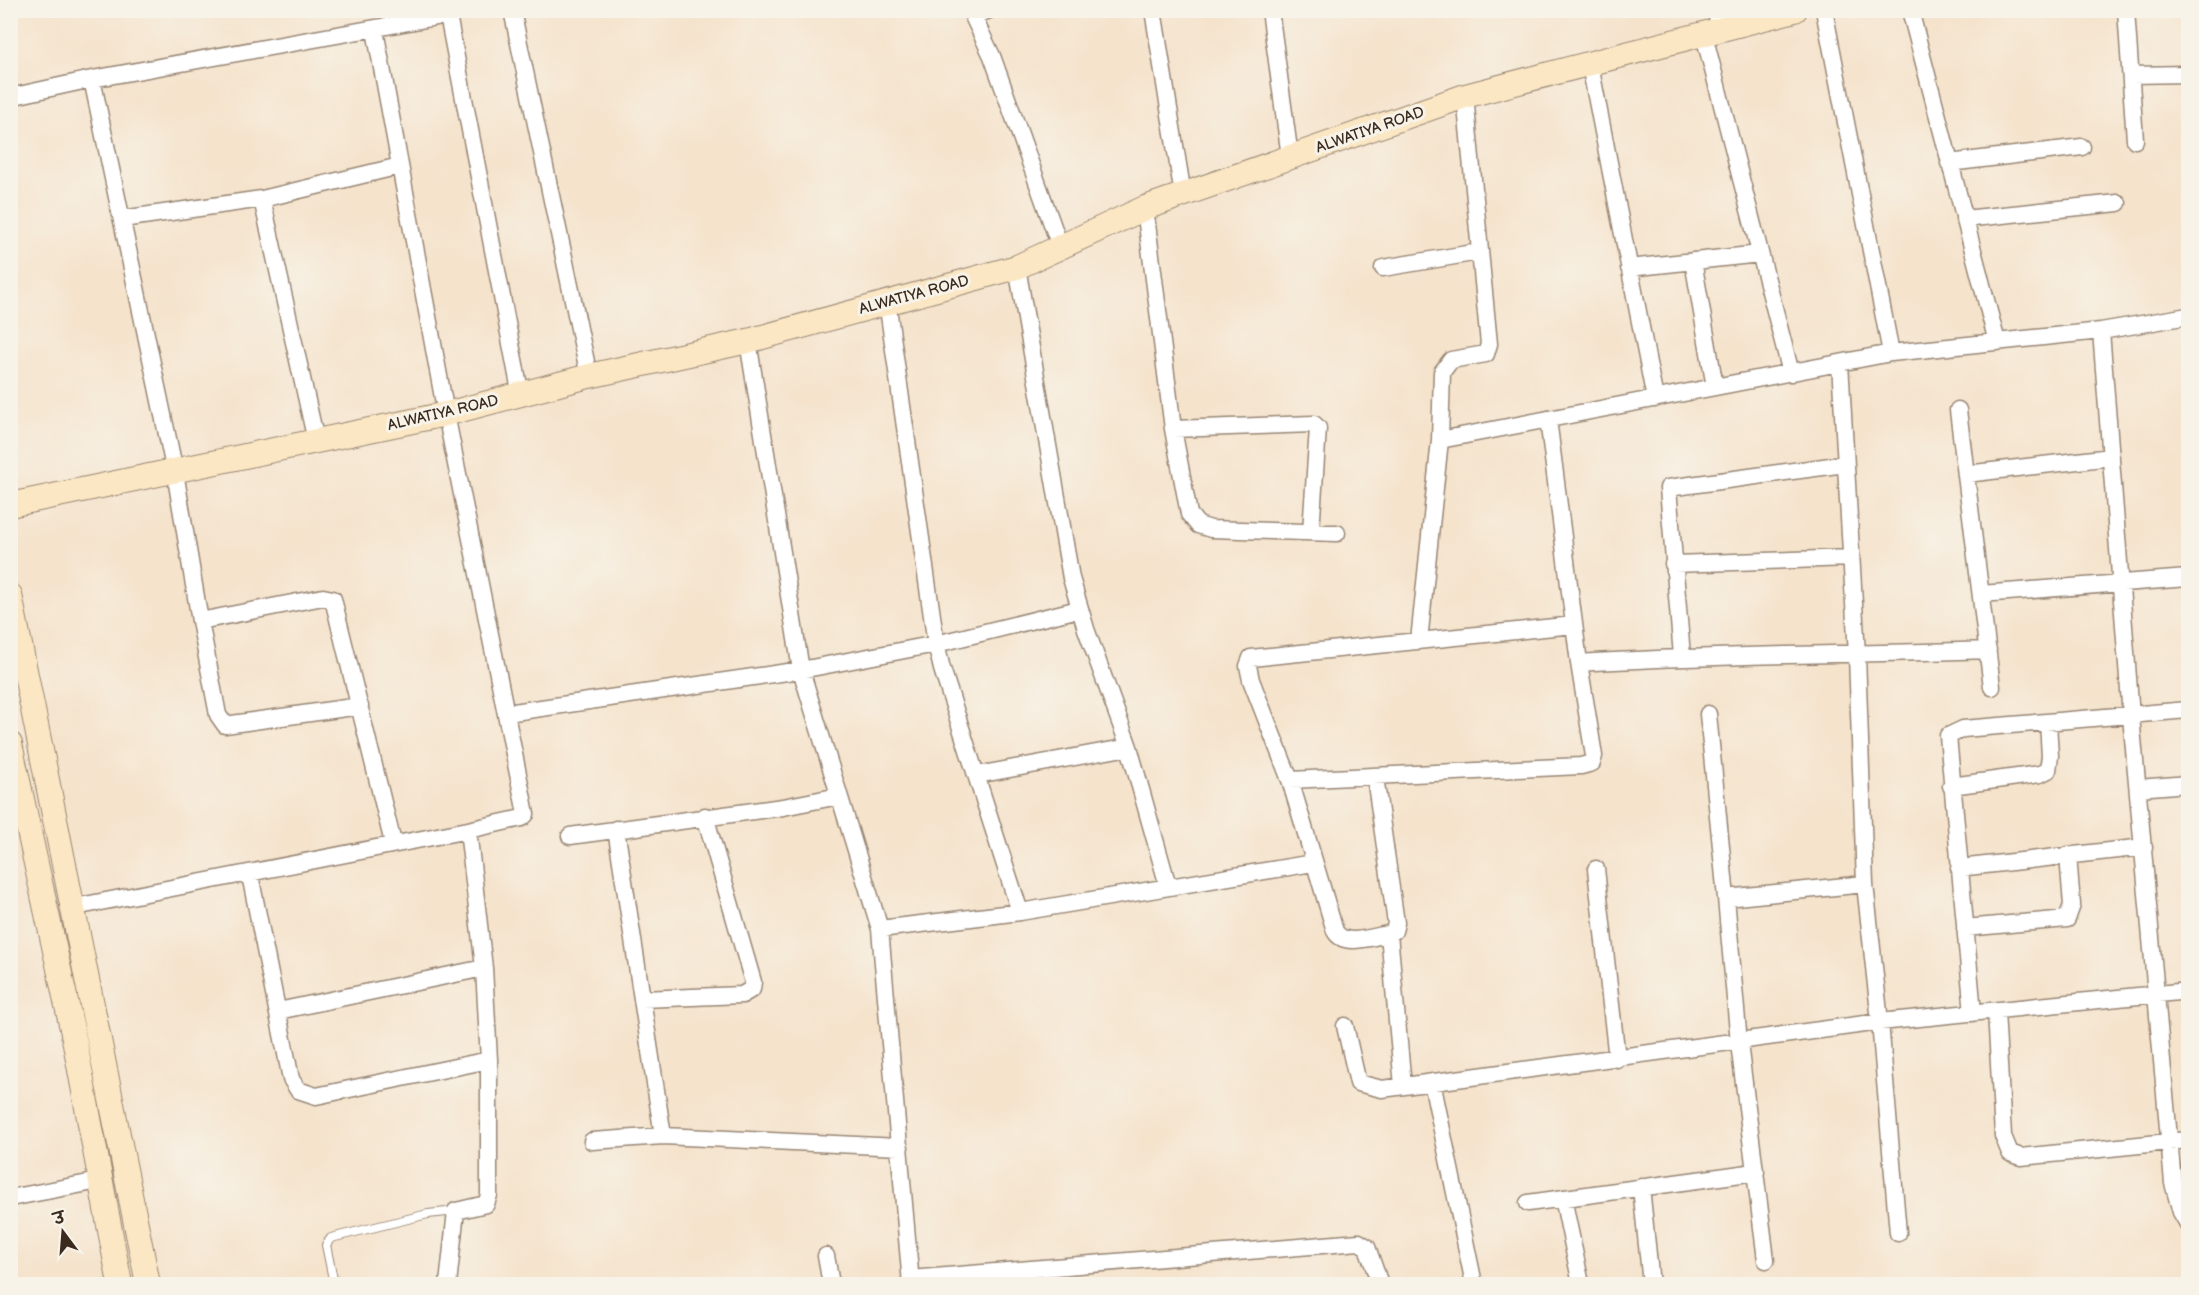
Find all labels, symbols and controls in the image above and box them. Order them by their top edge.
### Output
street label: ALWATIYA ROAD [1313,103,1427,157]
street label: ALWATIYA ROAD [857,271,971,319]
street label: ALWATIYA ROAD [386,391,500,435]
north arrow [33,1202,93,1262]
text: उ [50,1208,68,1230]

